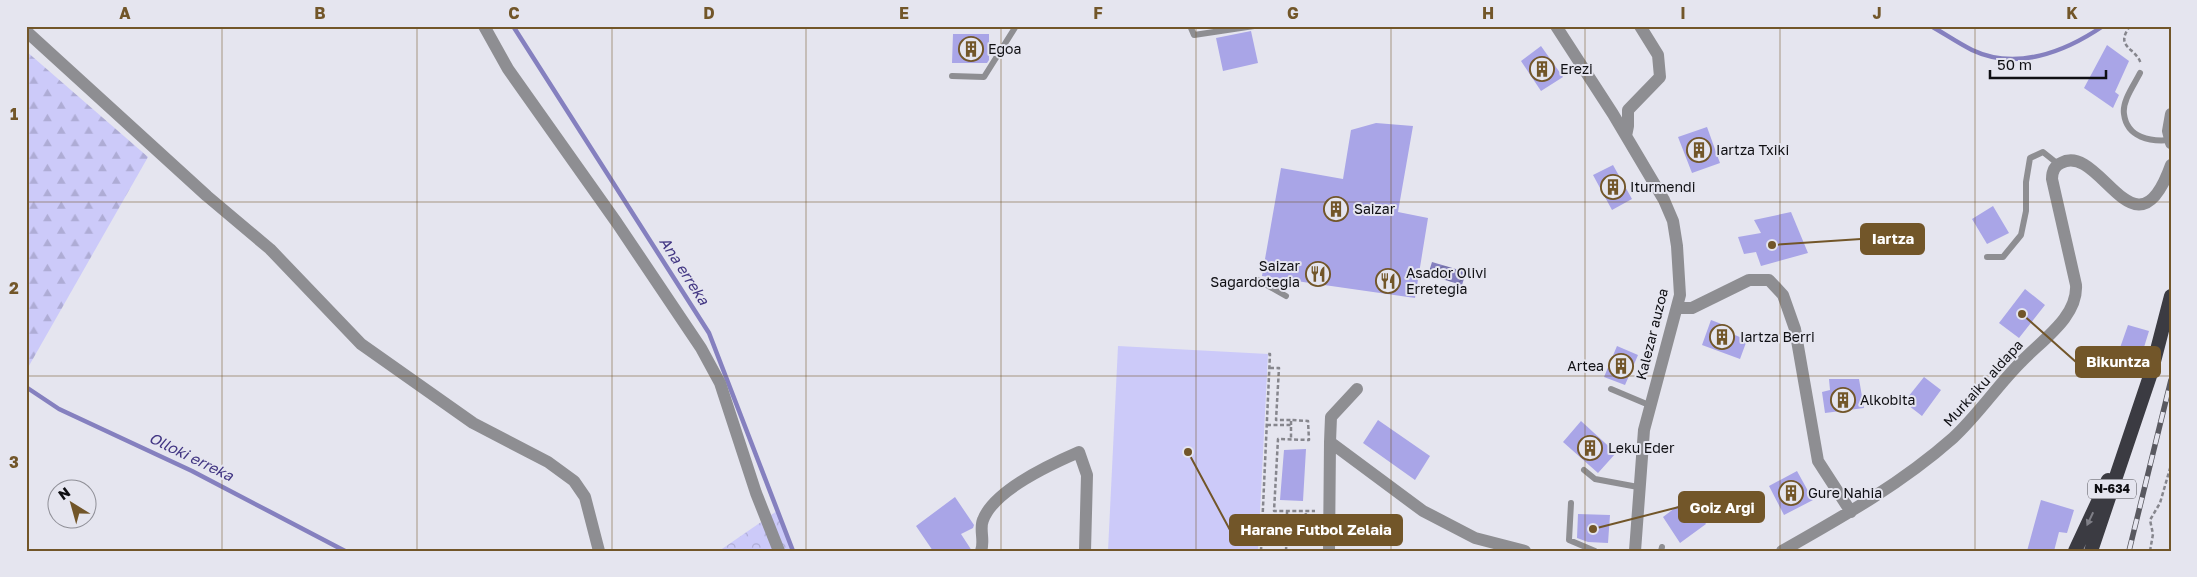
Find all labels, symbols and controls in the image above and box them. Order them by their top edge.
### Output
text: A [119,3,131,23]
text: B [314,3,326,23]
text: C [508,3,520,23]
text: D [703,3,715,23]
text: E [899,3,909,23]
text: F [1093,3,1103,23]
text: G [1287,3,1299,23]
text: H [1482,3,1494,23]
text: I [1680,3,1686,23]
text: J [1872,3,1882,23]
text: K [2066,3,2078,23]
building icon: Egoa [958,36,984,62]
place label: Egoa [988,40,1021,57]
scale bar [1990,48,2106,80]
text: 50 m [1997,55,2032,73]
building icon: Erezi [1529,56,1555,82]
place label: Erezi [1560,60,1593,77]
text: 1 [10,104,18,124]
building icon: Iartza Txiki [1686,137,1712,163]
place label: Iartza Txiki [1716,141,1789,158]
building icon: Iturmendi [1600,174,1626,200]
place label: Iturmendi [1630,178,1695,195]
building icon: Saizar [1323,196,1349,222]
place label: Saizar [1354,200,1396,217]
callout: Iartza [1861,224,1924,254]
text: Iartza [1872,229,1915,247]
water label: Ana erreka [656,233,714,308]
place label: Saizar Sagardotegia [1210,257,1301,290]
restaurant icon: Saizar Sagardotegia [1305,261,1331,287]
place label: Asador Olivi Erretegia [1406,264,1487,297]
restaurant icon: Asador Olivi Erretegia [1375,268,1401,294]
text: 2 [9,278,19,298]
street label: Kalezar auzoa [1632,286,1671,381]
building icon: Iartza Berri [1709,324,1735,350]
place label: Iartza Berri [1740,328,1815,345]
street label: Murkaiku aldapa [1939,336,2026,429]
callout: Bikuntza [2076,347,2160,377]
text: Bikuntza [2086,352,2150,370]
building icon: Artea [1608,353,1634,379]
place label: Artea [1567,357,1604,374]
building icon: Alkobita [1830,387,1856,413]
place label: Alkobita [1860,391,1915,408]
water label: Olloki erreka [146,428,237,484]
building icon: Leku Eder [1577,435,1603,461]
place label: Leku Eder [1608,439,1675,456]
text: 3 [9,452,19,472]
road number: N-634 [2088,479,2136,498]
north arrow [48,480,98,530]
building icon: Gure Nahia [1778,480,1804,506]
text: N [55,483,73,503]
place label: Gure Nahia [1808,484,1882,501]
callout: Goiz Argi [1679,492,1764,522]
text: Goiz Argi [1689,498,1755,516]
one-way arrow [2085,512,2093,526]
callout: Harane Futbol Zelaia [1230,515,1402,545]
text: Harane Futbol Zelaia [1240,520,1392,538]

